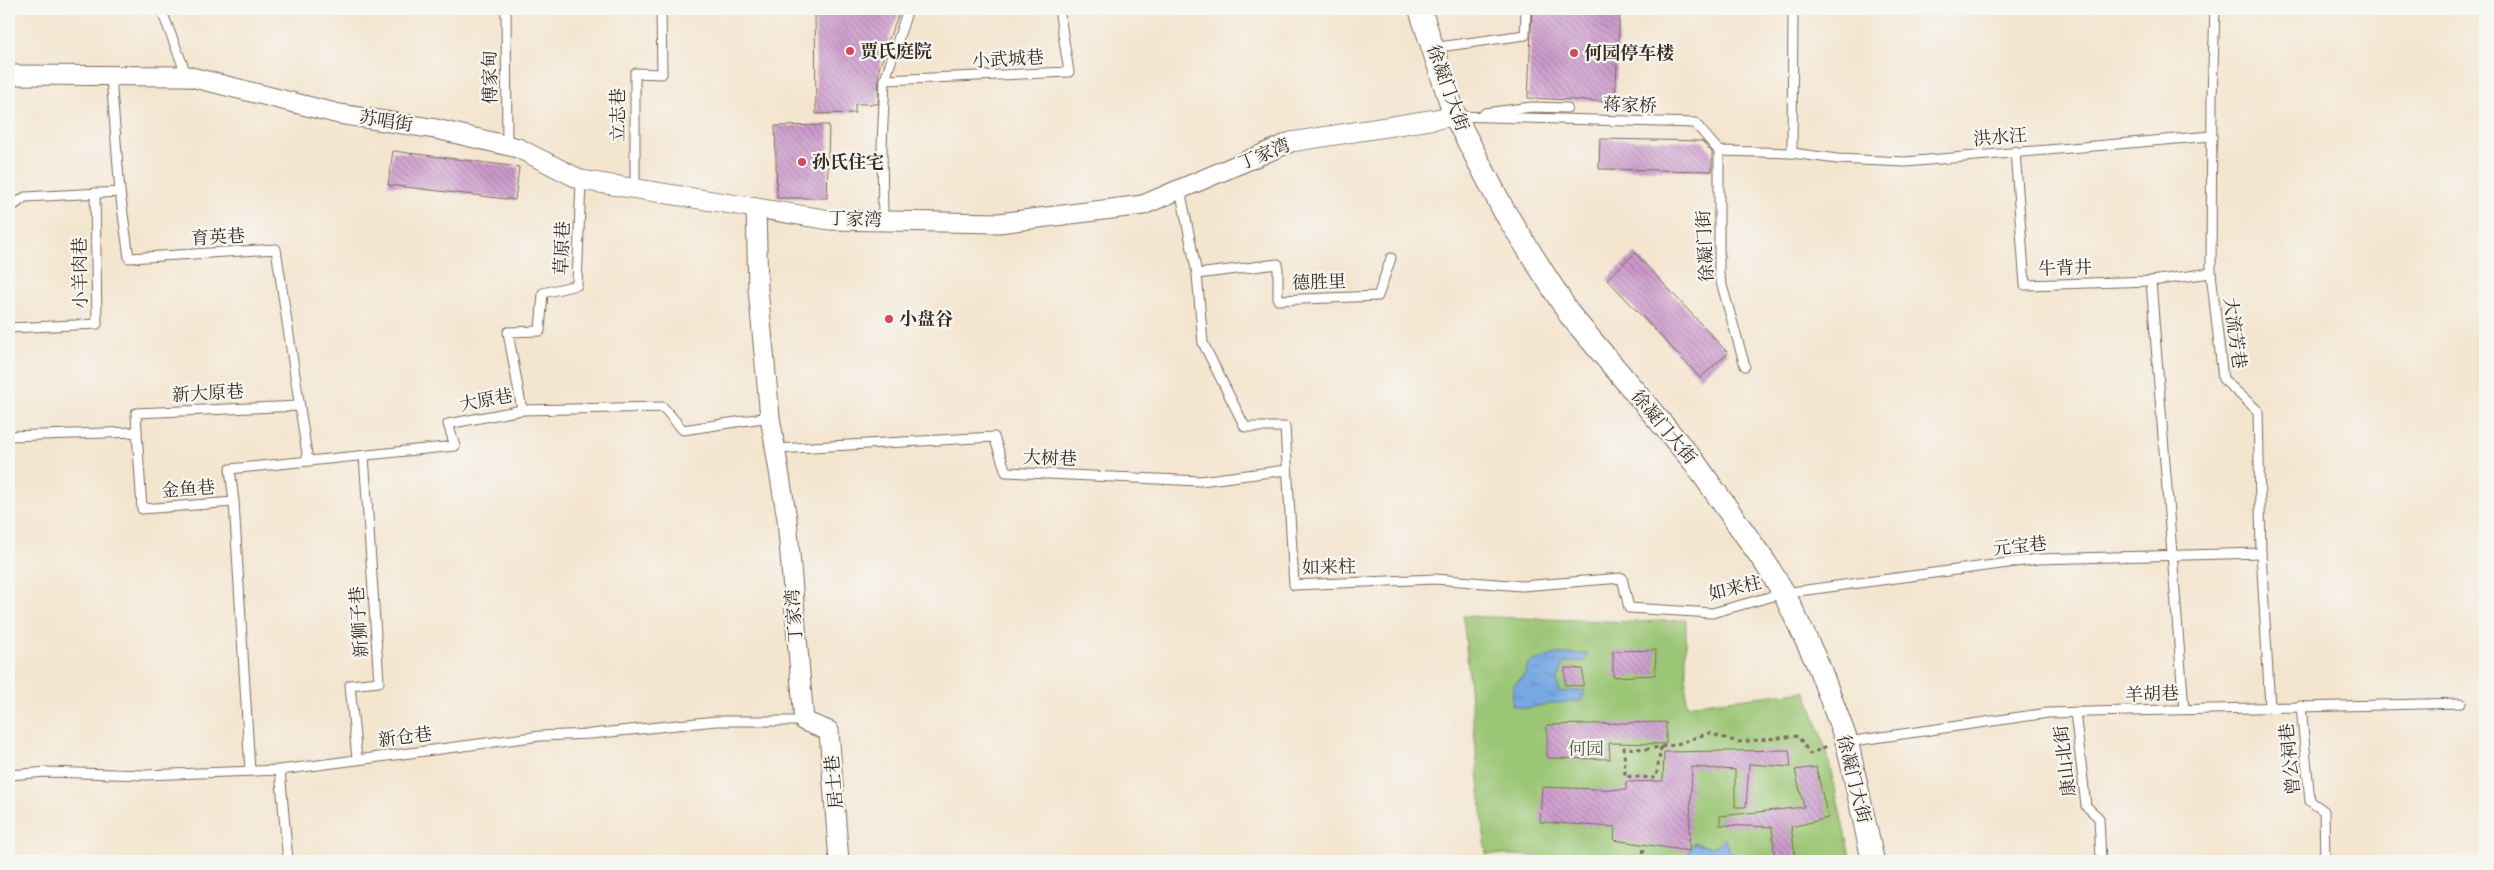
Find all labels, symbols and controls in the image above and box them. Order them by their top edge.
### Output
place label: 贾氏庭院 [860,39,932,62]
place label: 何园停车楼 [1584,41,1674,64]
street label: 徐凝门大街 [1422,42,1475,134]
marker: 贾氏庭院 [844,45,856,57]
street label: 小武城巷 [971,45,1045,72]
marker: 何园停车楼 [1568,47,1580,59]
street label: 傅家甸 [478,50,501,104]
street label: 立志巷 [606,88,629,142]
street label: 蒋家桥 [1603,92,1657,117]
street label: 苏唱街 [358,105,415,136]
street label: 洪水汪 [1972,123,2028,150]
street label: 丁家湾 [1234,133,1293,174]
place label: 孙氏住宅 [812,150,884,173]
marker: 孙氏住宅 [796,156,808,168]
street label: 丁家湾 [828,206,882,231]
street label: 徐凝门街 [1691,209,1718,283]
street label: 草原巷 [549,221,574,275]
street label: 育英巷 [190,224,246,249]
street label: 小羊肉巷 [67,237,92,309]
street label: 牛背井 [2038,255,2092,280]
street label: 德胜里 [1292,269,1346,294]
street label: 大流芳巷 [2219,296,2252,370]
place label: 小盘谷 [899,307,953,330]
marker: 小盘谷 [883,313,895,325]
street label: 新大原巷 [171,379,245,406]
street label: 大原巷 [457,383,515,416]
street label: 徐凝门大街 [1627,385,1702,469]
street label: 大树巷 [1023,445,1077,470]
street label: 金鱼巷 [160,475,216,502]
street label: 元宝巷 [1992,531,2048,560]
street label: 如来柱 [1302,555,1356,578]
street label: 如来柱 [1706,570,1764,605]
street label: 新狮子巷 [345,585,372,659]
street label: 丁家湾 [780,588,807,644]
street label: 羊胡巷 [2125,681,2179,706]
street label: 新仓巷 [377,722,433,751]
street label: 曾公祠巷 [2274,722,2305,796]
street label: 康山北街 [2049,724,2080,798]
street label: 徐凝门大街 [1832,732,1877,825]
park label: 何园 [1568,737,1604,760]
street label: 居士巷 [820,754,847,810]

